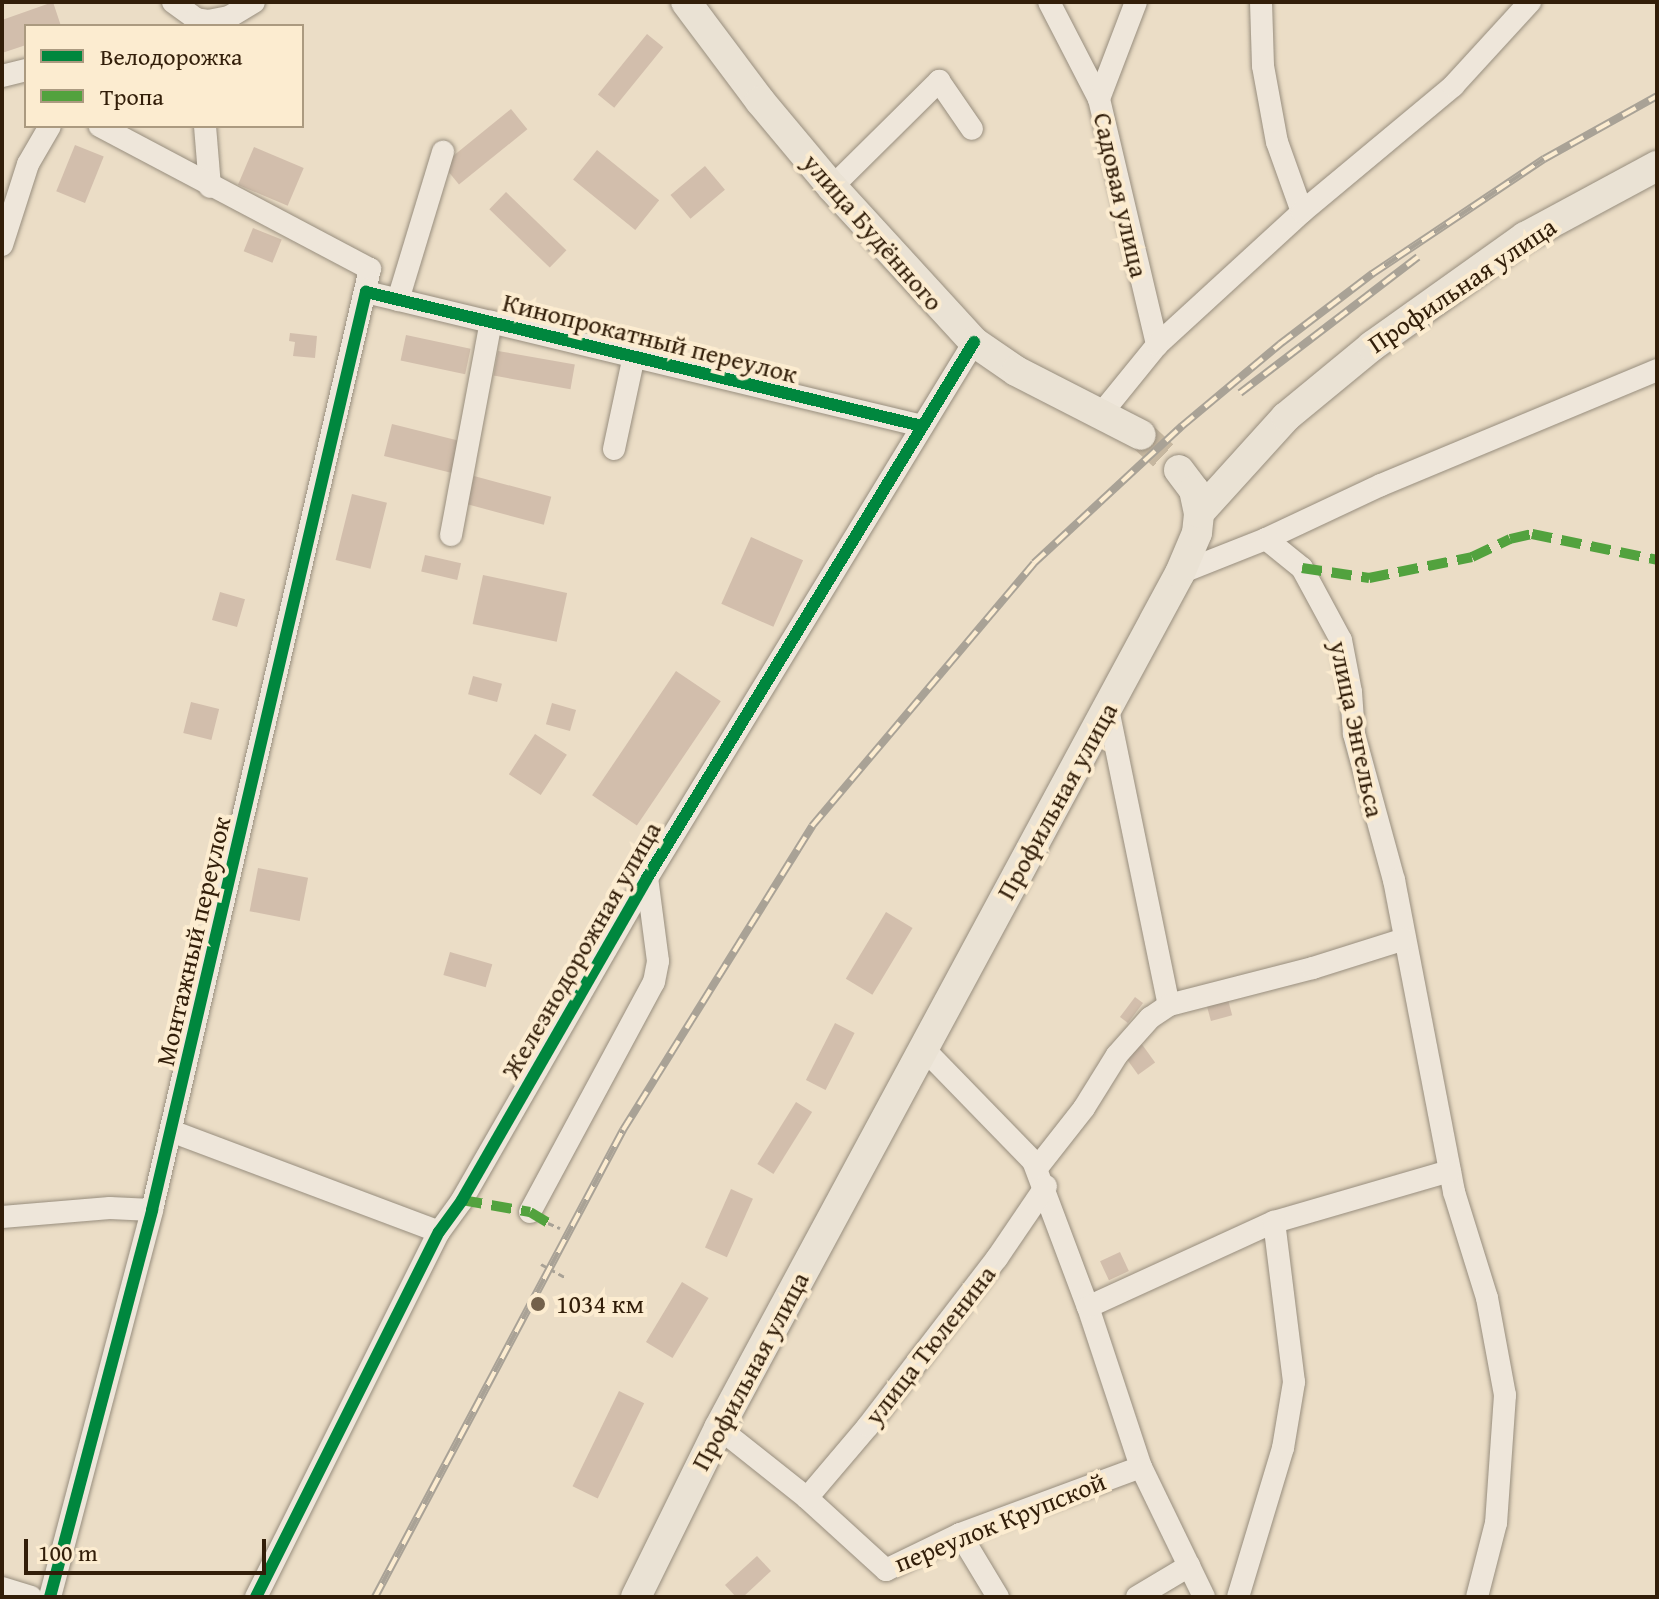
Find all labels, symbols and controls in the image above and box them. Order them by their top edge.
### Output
legend [24,24,304,128]
text: Велодорожка [100,39,242,74]
text: Тропа [100,79,164,114]
street label: Садовая улица [1087,110,1155,280]
street label: улица Будённого [796,147,950,317]
street label: Профильная улица [1362,211,1562,359]
street label: Кинопрокатный переулок [500,286,800,390]
street label: улица Энгельса [1323,638,1391,820]
street label: Профильная улица [990,697,1124,905]
street label: Монтажный переулок [149,813,237,1069]
street label: Железнодорожная улица [495,816,667,1084]
street label: улица Тюленина [858,1259,1002,1431]
street label: Профильная улица [685,1267,815,1475]
place label: 1034 км [556,1288,644,1320]
marker: 1034 км [527,1293,549,1315]
street label: переулок Крупской [890,1465,1110,1579]
scale bar [28,1523,270,1573]
text: 100 m [38,1535,98,1570]

